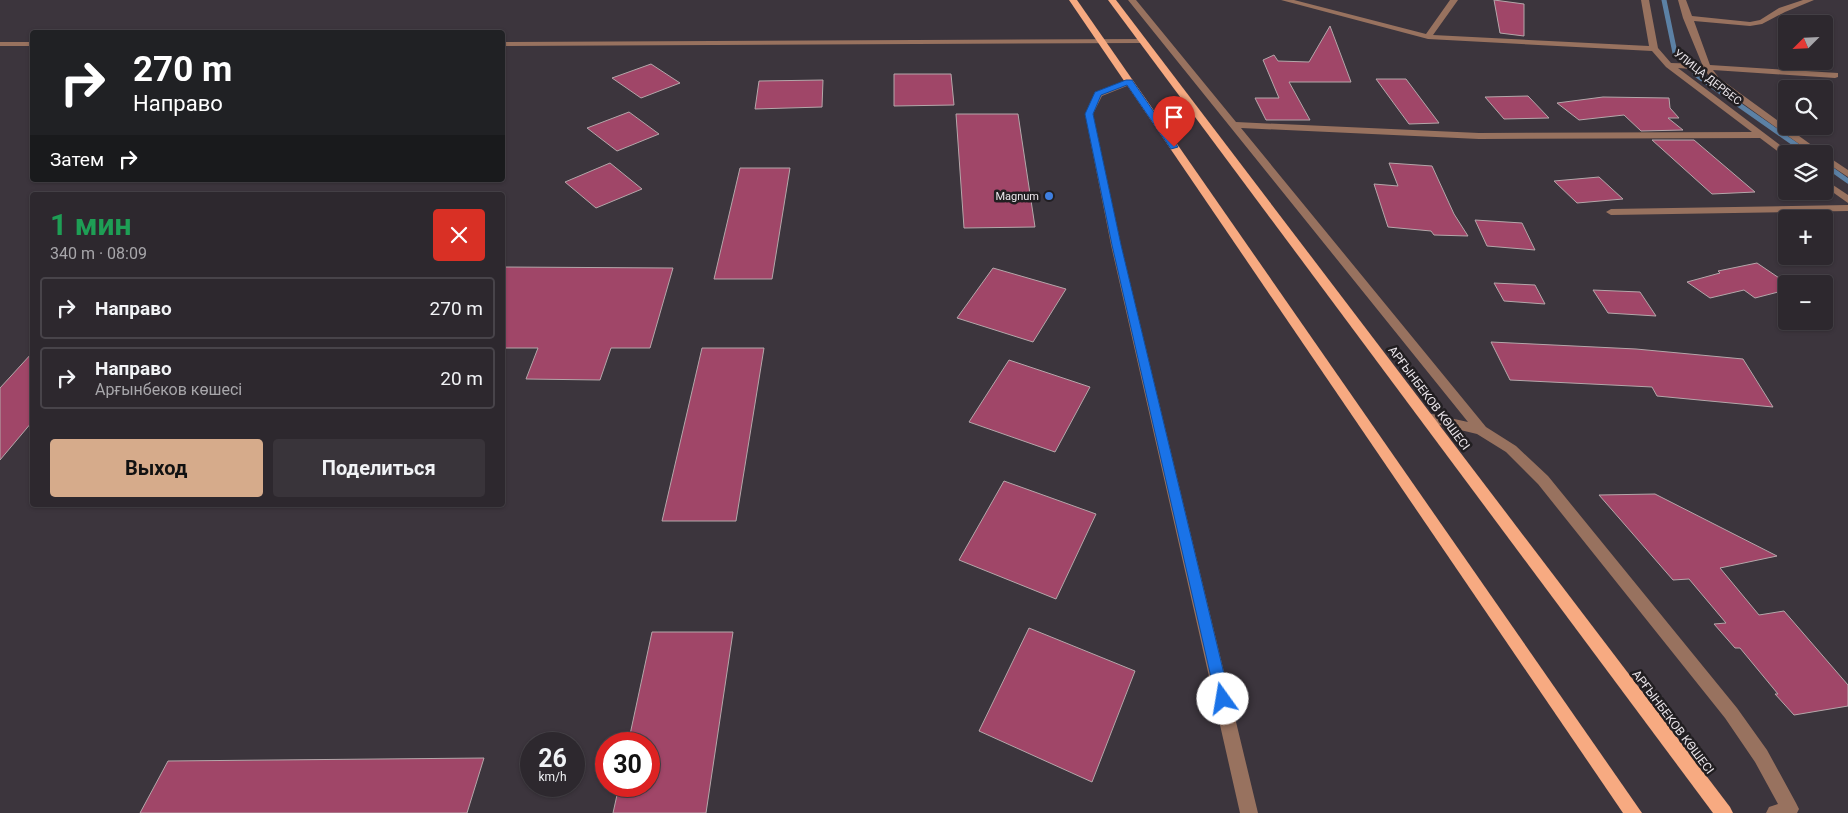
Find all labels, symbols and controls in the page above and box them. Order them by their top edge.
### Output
north arrow [1778,15,1832,70]
map controls [1778,15,1833,330]
street label: УЛИЦА ДЕРБЕС [1671,47,1744,108]
text: 270 m [133,49,232,90]
icon: right [50,50,115,115]
button: search [1778,80,1833,135]
text: Направо [133,91,223,116]
pin [1153,96,1195,147]
icon: arrive [1160,103,1188,131]
icon: right [114,145,142,173]
button: layers [1778,145,1833,200]
text: Затем [50,148,104,171]
place label: Magnum [995,190,1039,203]
marker: Magnum [1043,190,1055,202]
text: 1 мин [50,207,131,242]
button: close [433,209,485,261]
button: + [1778,210,1833,265]
text: 340 m · 08:09 [50,244,147,263]
button: − [1778,275,1833,330]
icon: right [52,294,80,322]
text: Направо [95,297,172,320]
text: 270 m [430,297,483,320]
street label: АРҒЫНБЕКОВ КӨШЕСІ [1385,343,1473,453]
text: Направо [95,357,172,380]
icon: right [52,364,80,392]
text: 20 m [440,367,483,390]
text: Арғынбеков көшесі [95,380,242,399]
button: Выход [50,439,263,497]
button: Поделиться [273,439,485,497]
street label: АРҒЫНБЕКОВ КӨШЕСІ [1629,667,1717,777]
position arrow [1196,672,1248,724]
speed limit sign: 30 [595,732,660,797]
text: 26 [538,744,567,773]
text: km/h [538,770,567,784]

